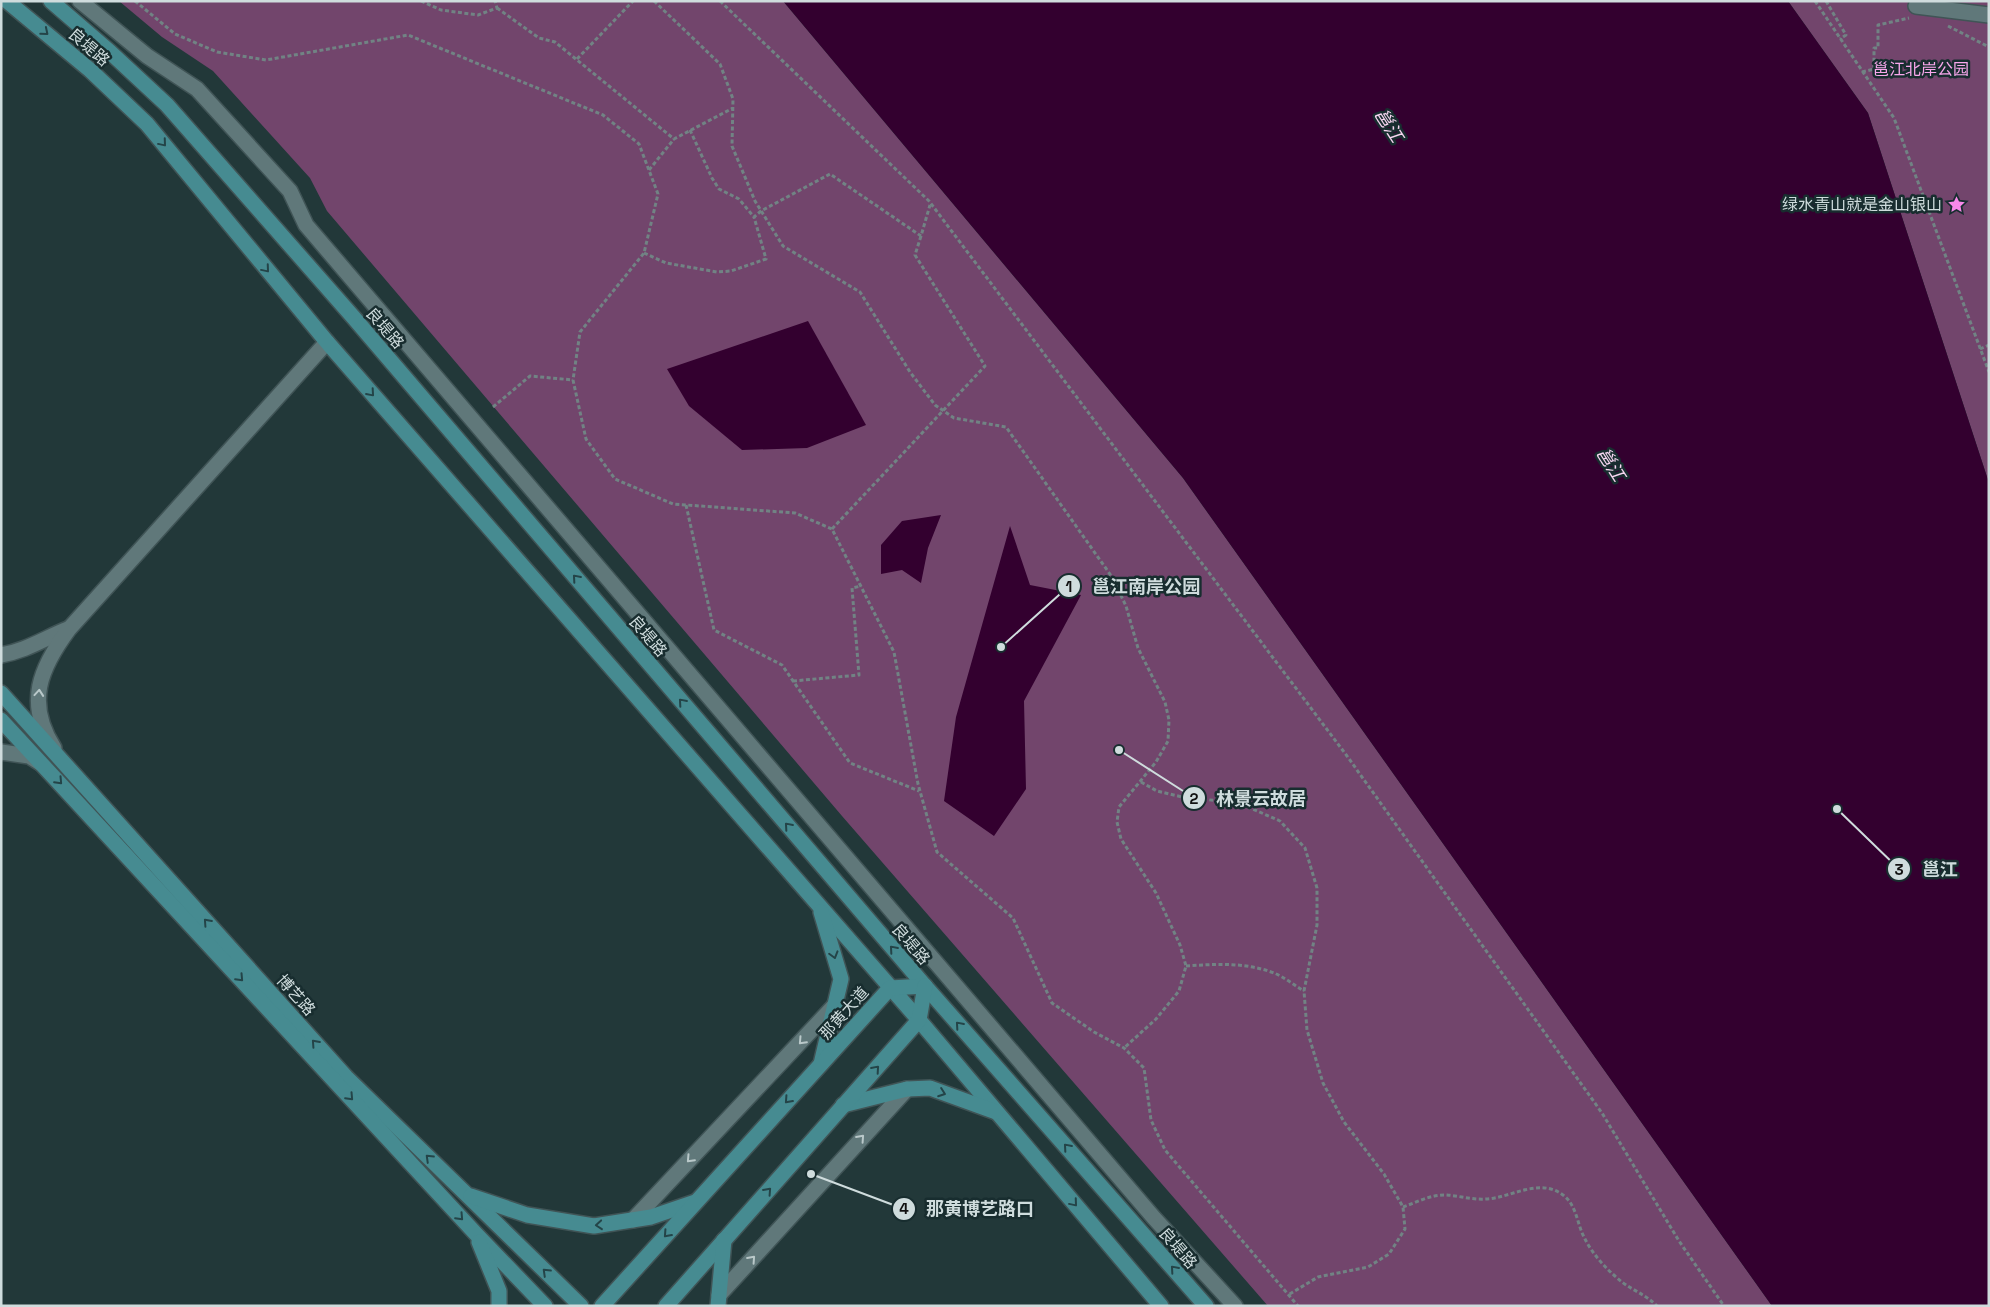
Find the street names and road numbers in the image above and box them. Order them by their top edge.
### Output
street label: 良堤路 [64,23,114,71]
street label: 良堤路 [361,303,409,353]
street label: 良堤路 [624,611,672,661]
street label: 良堤路 [887,919,935,969]
street label: 博艺路 [272,970,320,1020]
street label: 那黄大道 [815,982,873,1044]
street label: 良堤路 [1154,1223,1202,1273]

